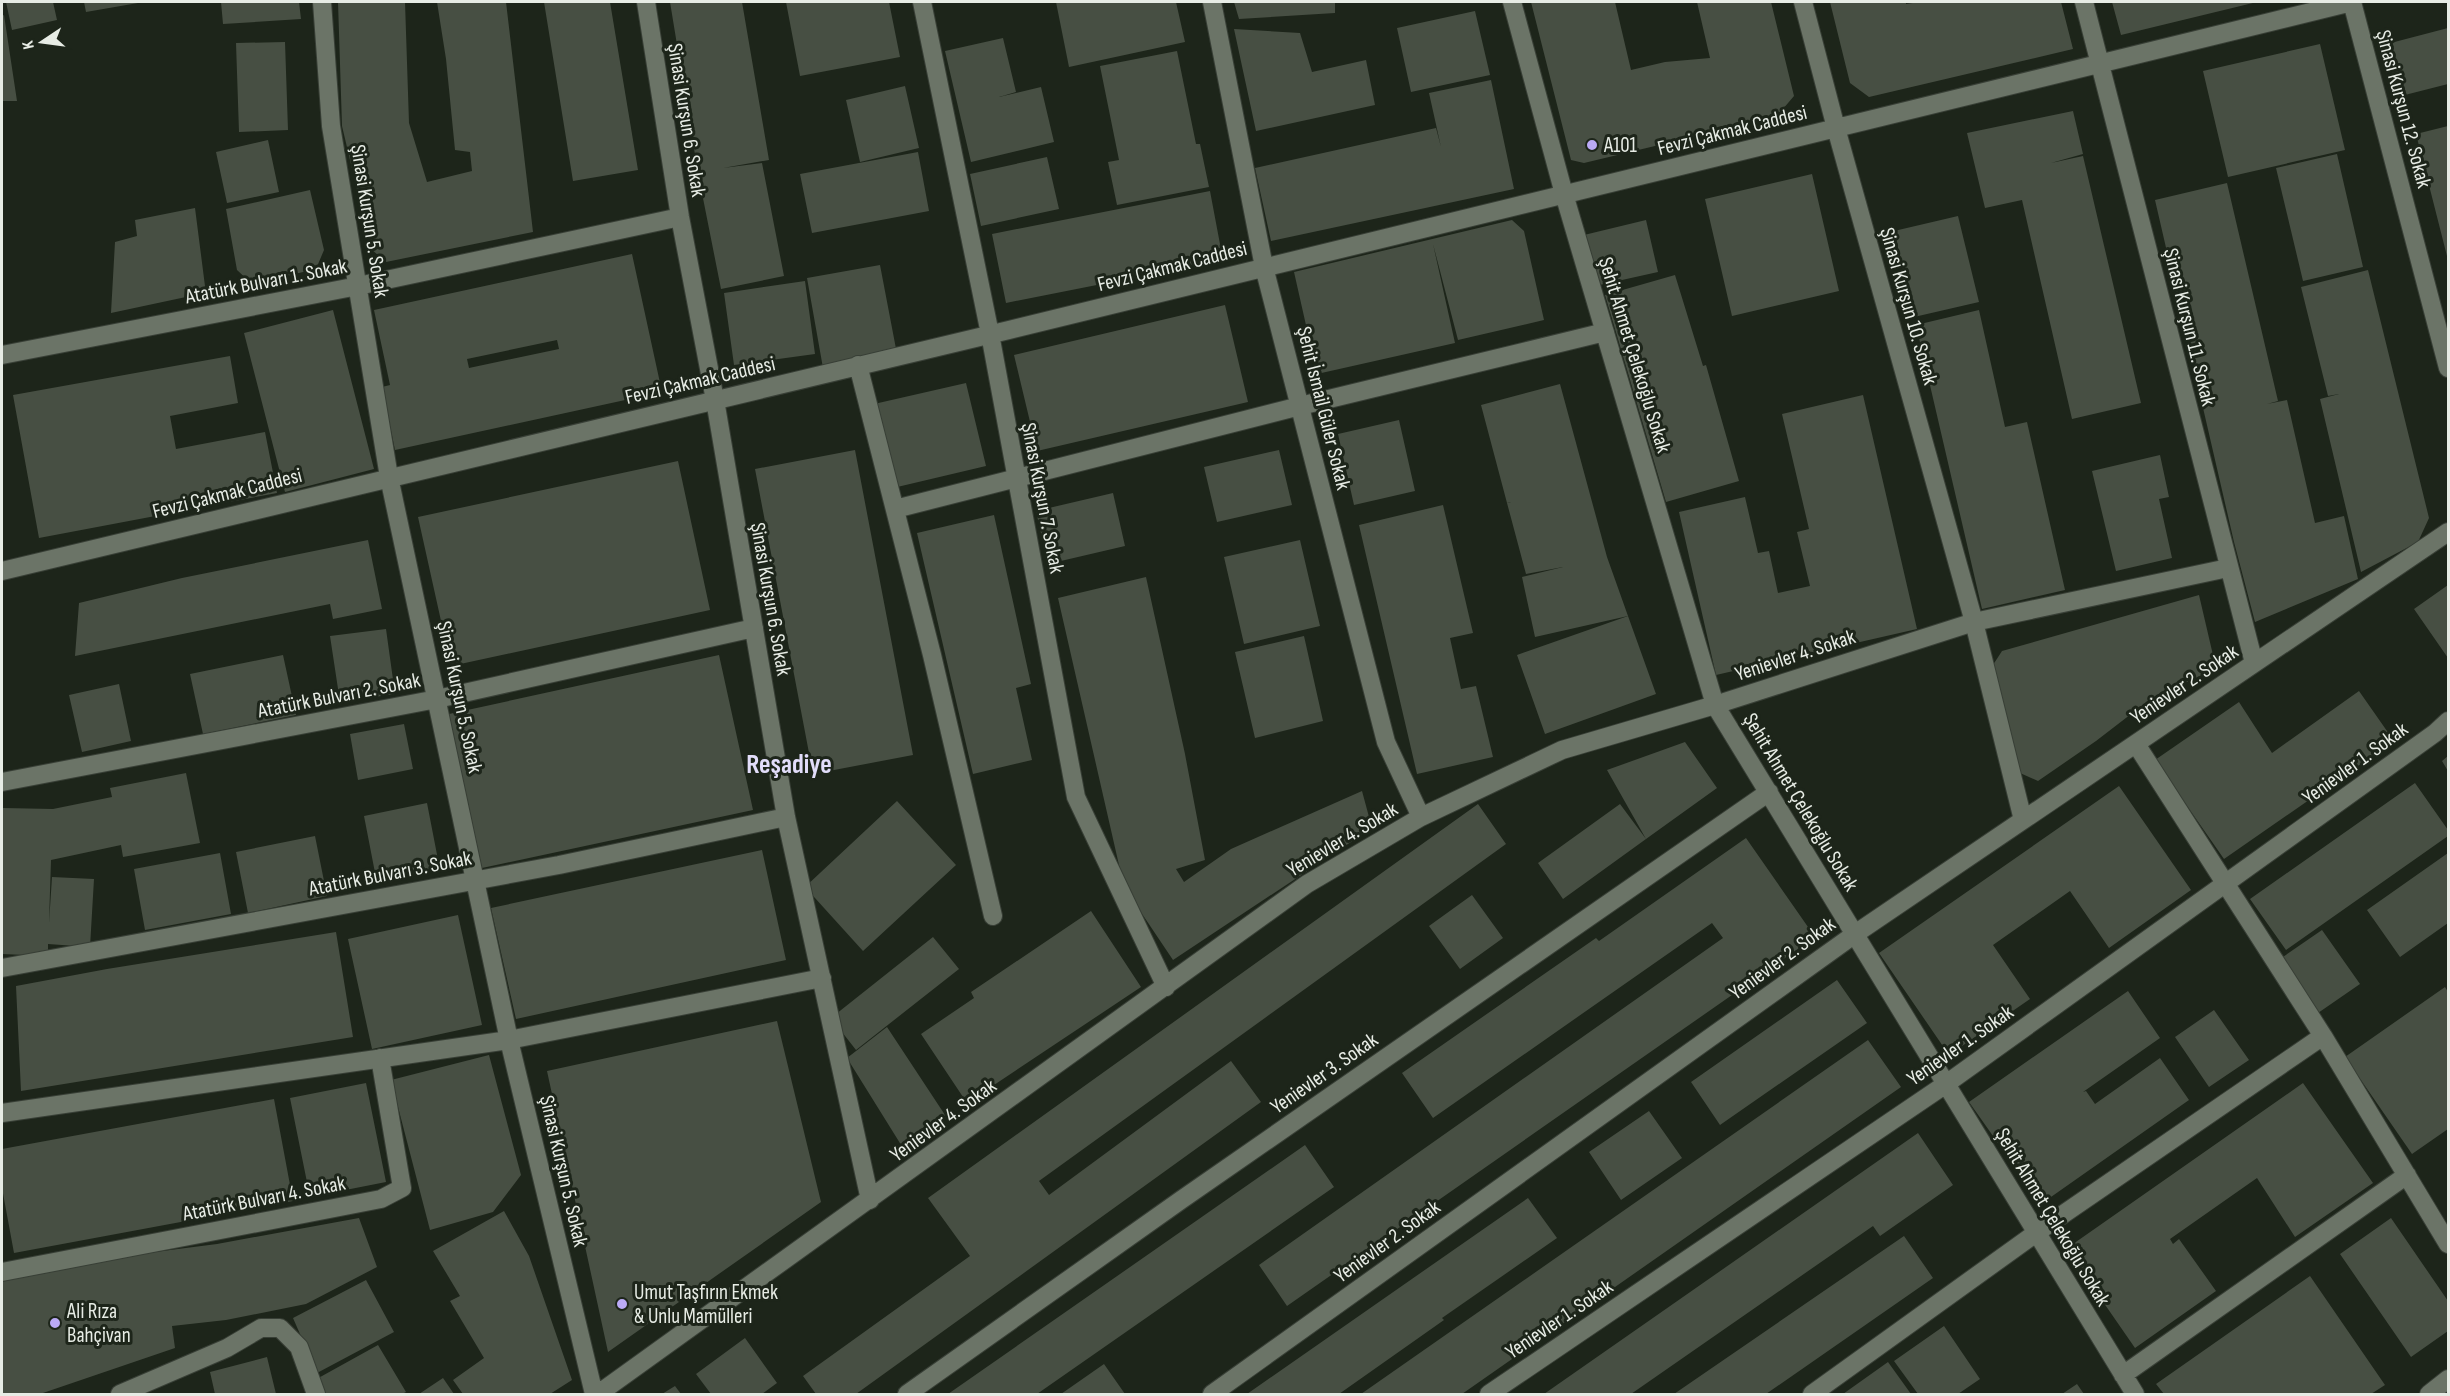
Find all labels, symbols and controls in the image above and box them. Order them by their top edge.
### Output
north arrow [12,12,72,72]
street label: Şinasi Kurşun 12. Sokak [2370,27,2437,191]
text: K [19,39,39,51]
street label: Şinasi Kurşun 6. Sokak [662,42,711,199]
street label: Fevzi Çakmak Caddesi [1655,100,1809,161]
place label: A101 [1603,133,1638,158]
marker: A101 [1585,138,1599,152]
street label: Şinasi Kurşun 5. Sokak [345,143,394,299]
street label: Şinasi Kurşun 10. Sokak [1874,225,1943,388]
street label: Fevzi Çakmak Caddesi [1095,236,1249,297]
street label: Şinasi Kurşun 11. Sokak [2158,246,2221,409]
street label: Atatürk Bulvarı 1. Sokak [182,254,349,310]
street label: Şehit Ahmet Çelekoğlu Sokak [1593,254,1676,456]
street label: Şehit İsmail Güler Sokak [1291,324,1356,492]
street label: Fevzi Çakmak Caddesi [623,351,778,410]
street label: Şinasi Kurşun 7. Sokak [1016,421,1069,575]
street label: Fevzi Çakmak Caddesi [150,463,304,524]
street label: Şinasi Kurşun 6. Sokak [745,521,796,678]
street label: Şinasi Kurşun 5. Sokak [431,619,488,775]
street label: Yenievler 4. Sokak [1732,624,1858,687]
street label: Yenievler 2. Sokak [2125,639,2243,730]
street label: Atatürk Bulvarı 2. Sokak [255,667,422,724]
street label: Şehit Ahmet Çelekoğlu Sokak [1738,709,1864,896]
street label: Yenievler 1. Sokak [2298,717,2413,810]
district label: Reşadiye [746,749,832,781]
street label: Yenievler 4. Sokak [1282,797,1402,882]
street label: Atatürk Bulvarı 3. Sokak [306,845,474,902]
street label: Yenievler 2. Sokak [1724,912,1840,1005]
street label: Yenievler 1. Sokak [1902,1000,2018,1091]
street label: Yenievler 3. Sokak [1266,1027,1383,1120]
street label: Yenievler 4. Sokak [885,1074,1001,1167]
street label: Şinasi Kurşun 5. Sokak [534,1093,593,1249]
street label: Şehit Ahmet Çelekoğlu Sokak [1990,1124,2116,1311]
street label: Atatürk Bulvarı 4. Sokak [180,1170,348,1227]
street label: Yenievler 2. Sokak [1329,1195,1445,1288]
street label: Yenievler 1. Sokak [1501,1274,1618,1365]
place label: Umut Taşfırın Ekmek & Unlu Mamülleri [634,1280,778,1329]
marker: Umut Taşfırın Ekmek & Unlu Mamülleri [615,1297,629,1311]
place label: Ali Rıza Bahçivan [66,1299,131,1348]
marker: Ali Rıza Bahçivan [48,1316,62,1330]

